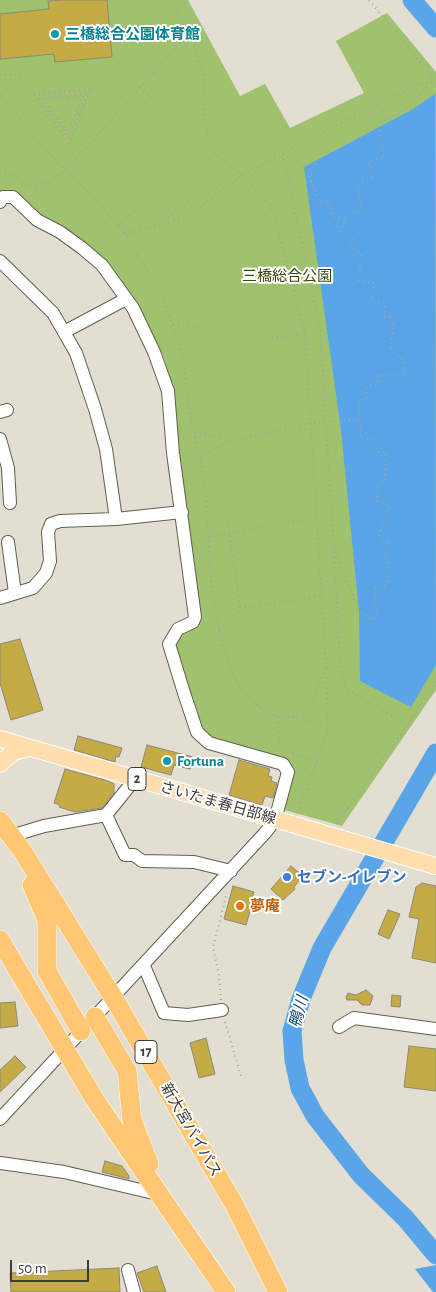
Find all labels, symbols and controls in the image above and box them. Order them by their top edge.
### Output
place label: 三橋総合公園体育館 [65,25,200,43]
marker: 三橋総合公園体育館 [49,28,61,40]
park label: 三橋総合公園 [242,267,332,285]
place label: Fortuna [177,752,224,770]
marker: Fortuna [161,755,173,767]
road number: 2 [128,768,146,791]
street label: さいたま春日部線 [158,778,278,828]
place label: セブン-イレブン [297,868,407,886]
marker: セブン-イレブン [281,871,293,883]
place label: 夢庵 [250,897,280,915]
marker: 夢庵 [234,900,246,912]
water label: 鴨川 [286,994,312,1030]
road number: 17 [135,1040,157,1064]
street label: 新大宮バイパス [157,1080,225,1180]
scale bar [12,1250,91,1282]
text: 50 m [18,1261,47,1276]

